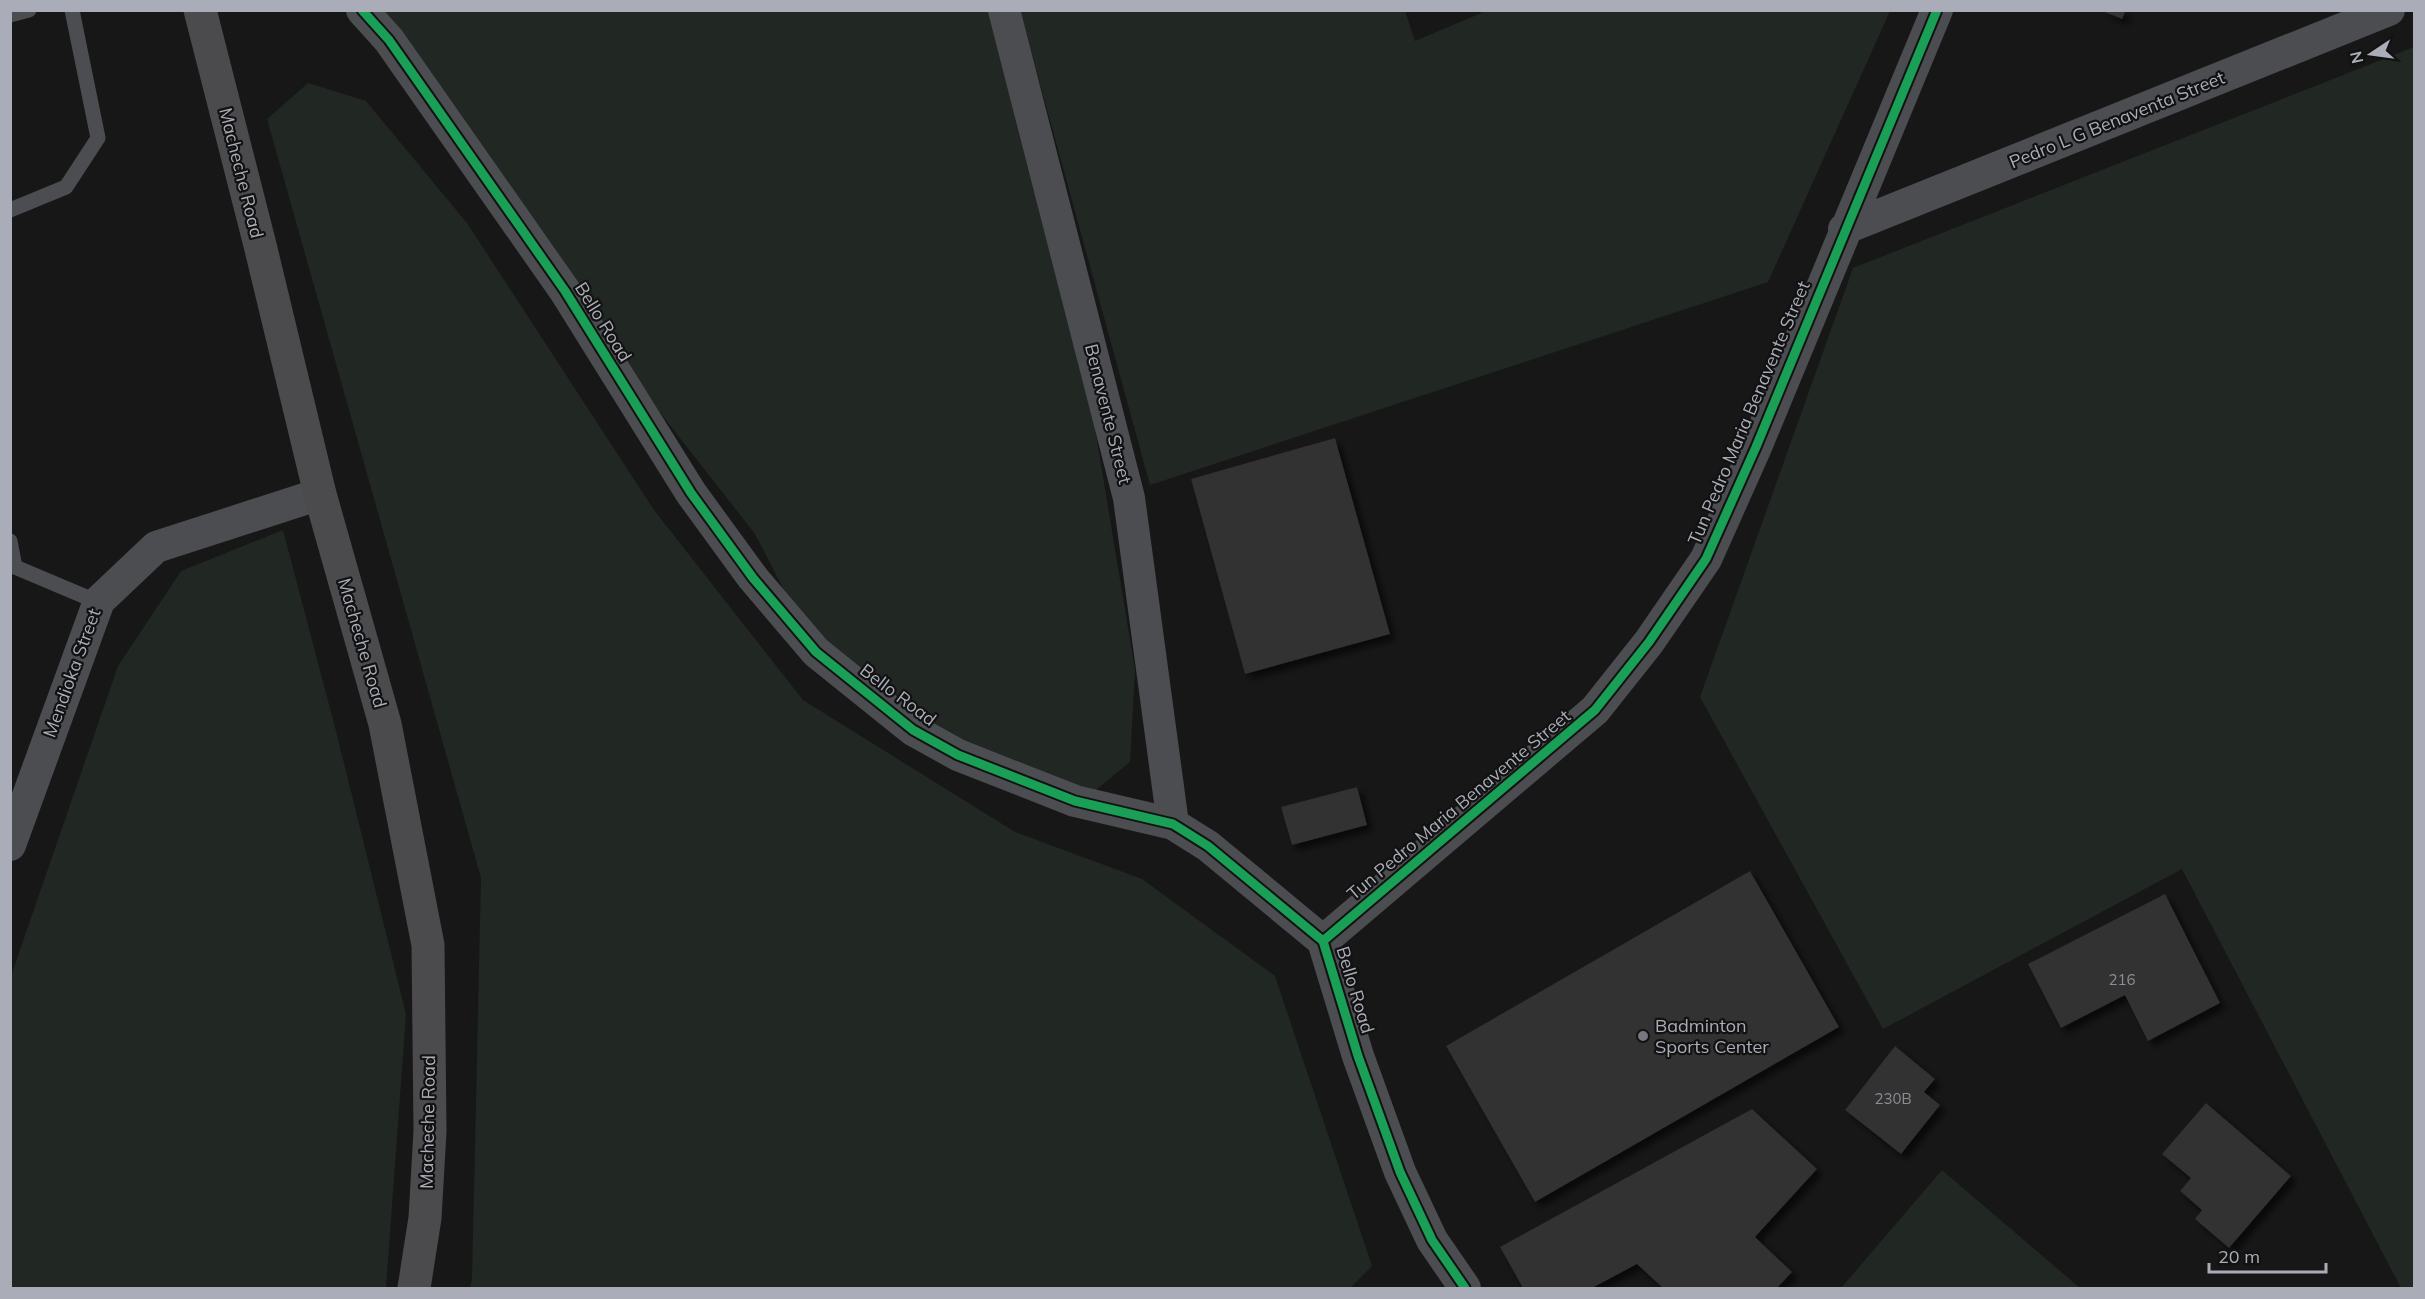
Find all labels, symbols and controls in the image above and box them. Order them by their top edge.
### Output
north arrow [2341,24,2401,84]
text: N [2345,49,2367,66]
street label: Pedro L G Benaventa Street [2006,66,2228,173]
street label: Macheche Road [214,105,269,240]
street label: Tun Pedro Maria Benavente Street [1682,277,1815,548]
street label: Bello Road [570,278,637,366]
street label: Benavente Street [1080,341,1137,486]
street label: Macheche Road [333,575,392,710]
street label: Mendioka Street [38,605,106,740]
street label: Bello Road [856,658,941,731]
street label: Tun Pedro Maria Benavente Street [1342,704,1575,905]
street label: Bello Road [1331,944,1380,1036]
house number: 216 [2108,970,2136,989]
place label: Badminton Sports Center [1655,1014,1769,1058]
marker: Badminton Sports Center [1636,1029,1650,1043]
street label: Macheche Road [415,1055,440,1189]
house number: 230B [1874,1089,1912,1108]
scale bar [2209,1236,2326,1274]
text: 20 m [2218,1245,2260,1268]

